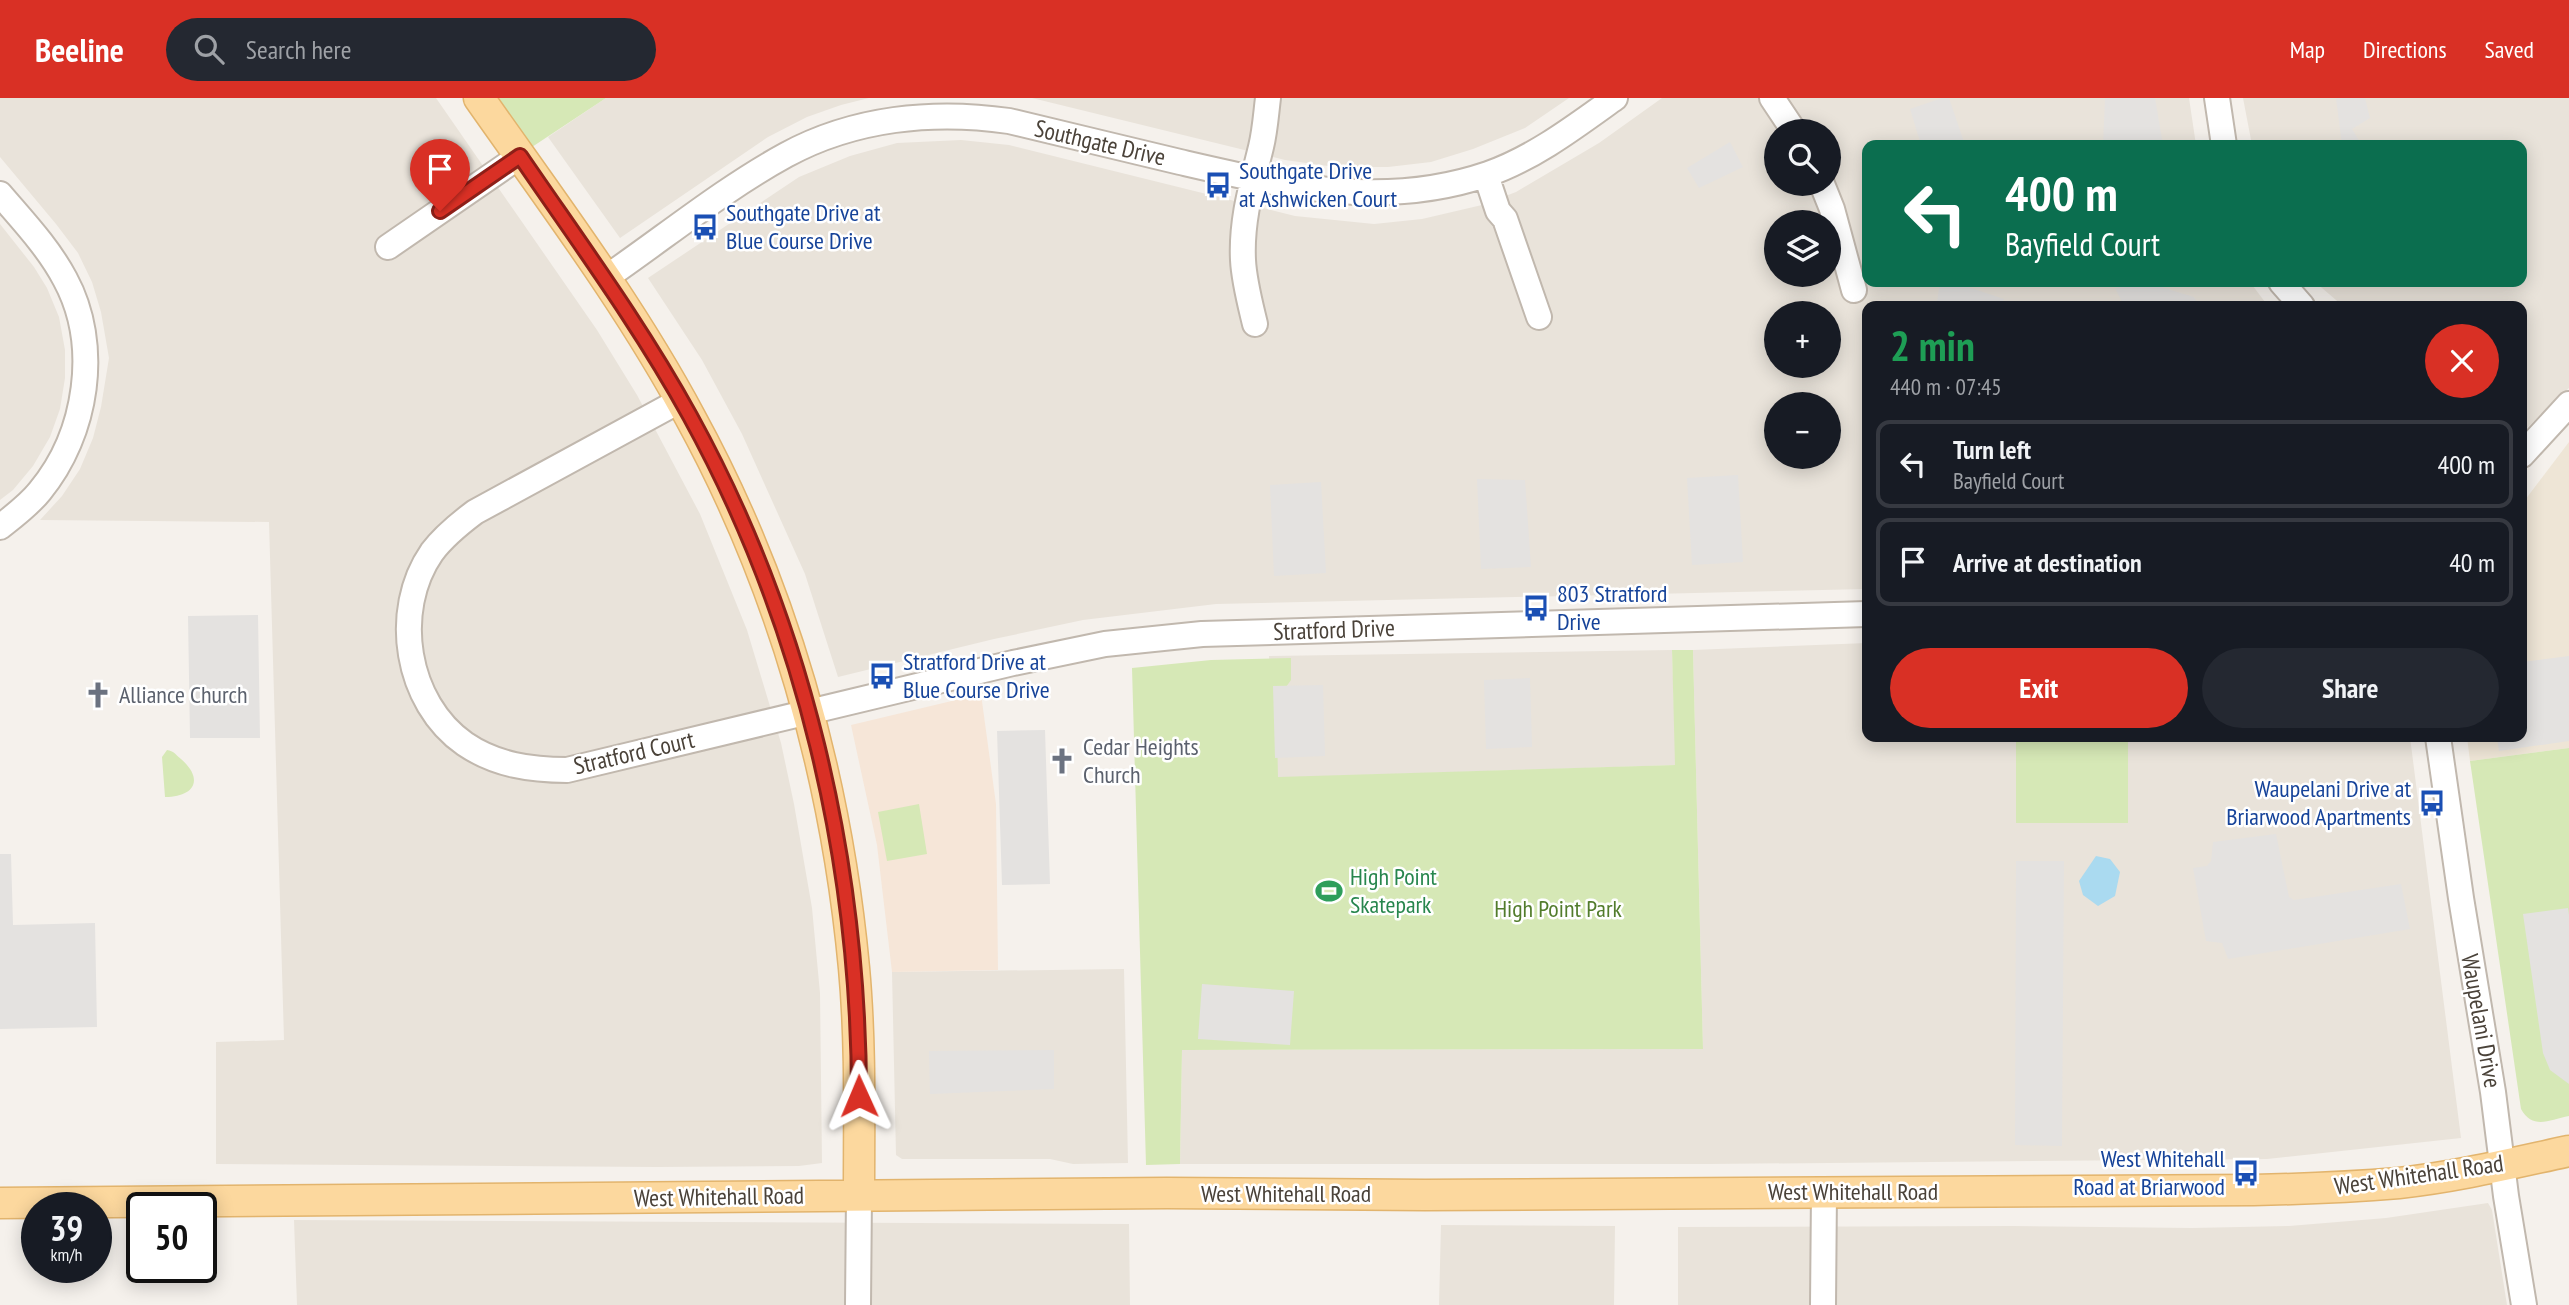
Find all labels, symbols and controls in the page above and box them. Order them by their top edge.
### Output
search box [166,18,656,81]
text: Beeline [35,28,124,71]
icon: search [190,30,228,68]
text: Search here [246,33,351,66]
text: Map [2290,34,2325,65]
text: Directions [2363,34,2447,65]
text: Saved [2485,34,2534,65]
street label: Southgate Drive [1032,112,1168,173]
map controls [1764,119,1841,469]
button: search [1764,119,1841,196]
pin [410,139,470,211]
icon: arrive [421,150,459,188]
place label: Southgate Drive at Ashwicken Court [1239,155,1397,214]
text: 400 m [2005,161,2118,225]
icon: left [1890,168,1981,259]
bus stop icon: Southgate Drive at Ashwicken Court [1203,170,1233,200]
place label: Southgate Drive at Blue Course Drive [726,197,881,256]
button: layers [1764,210,1841,287]
bus stop icon: Southgate Drive at Blue Course Drive [690,212,720,242]
text: Bayfield Court [2005,223,2160,265]
button: + [1764,301,1841,378]
text: 2 min [1890,318,1975,373]
button: close [2425,324,2499,398]
text: 440 m · 07:45 [1890,372,2002,401]
button: − [1764,392,1841,469]
text: Turn left [1953,433,2031,466]
icon: left [1894,445,1932,483]
text: 400 m [2437,448,2495,481]
text: Bayfield Court [1953,466,2064,495]
icon: arrive [1894,543,1932,581]
text: Arrive at destination [1953,546,2142,579]
text: 40 m [2449,546,2495,579]
place label: 803 Stratford Drive [1557,578,1667,637]
bus stop icon: 803 Stratford Drive [1521,593,1551,623]
street label: Stratford Drive [1273,612,1395,647]
place label: Stratford Drive at Blue Course Drive [903,646,1050,705]
button: Exit [1890,648,2188,728]
button: Share [2202,648,2499,728]
bus stop icon: Stratford Drive at Blue Course Drive [867,661,897,691]
place label: Alliance Church [119,679,248,710]
church icon: Alliance Church [83,680,113,710]
street label: Stratford Court [571,723,698,781]
place label: Cedar Heights Church [1083,731,1199,790]
church icon: Cedar Heights Church [1047,746,1077,776]
place label: Waupelani Drive at Briarwood Apartments [2226,773,2411,832]
bus stop icon: Waupelani Drive at Briarwood Apartments [2417,788,2447,818]
place label: High Point Skatepark [1350,861,1437,920]
sports icon: High Point Skatepark [1314,876,1344,906]
park label: High Point Park [1494,893,1623,924]
street label: Waupelani Drive [2454,952,2509,1090]
position arrow [822,1059,896,1133]
place label: West Whitehall Road at Briarwood [2073,1143,2225,1202]
street label: West Whitehall Road [2333,1147,2505,1202]
bus stop icon: West Whitehall Road at Briarwood [2231,1158,2261,1188]
street label: West Whitehall Road [1768,1176,1938,1207]
street label: West Whitehall Road [1201,1178,1371,1209]
street label: West Whitehall Road [634,1180,804,1213]
speed limit sign: 50 [126,1192,217,1283]
text: 39 [50,1205,83,1251]
text: km/h [51,1243,82,1266]

